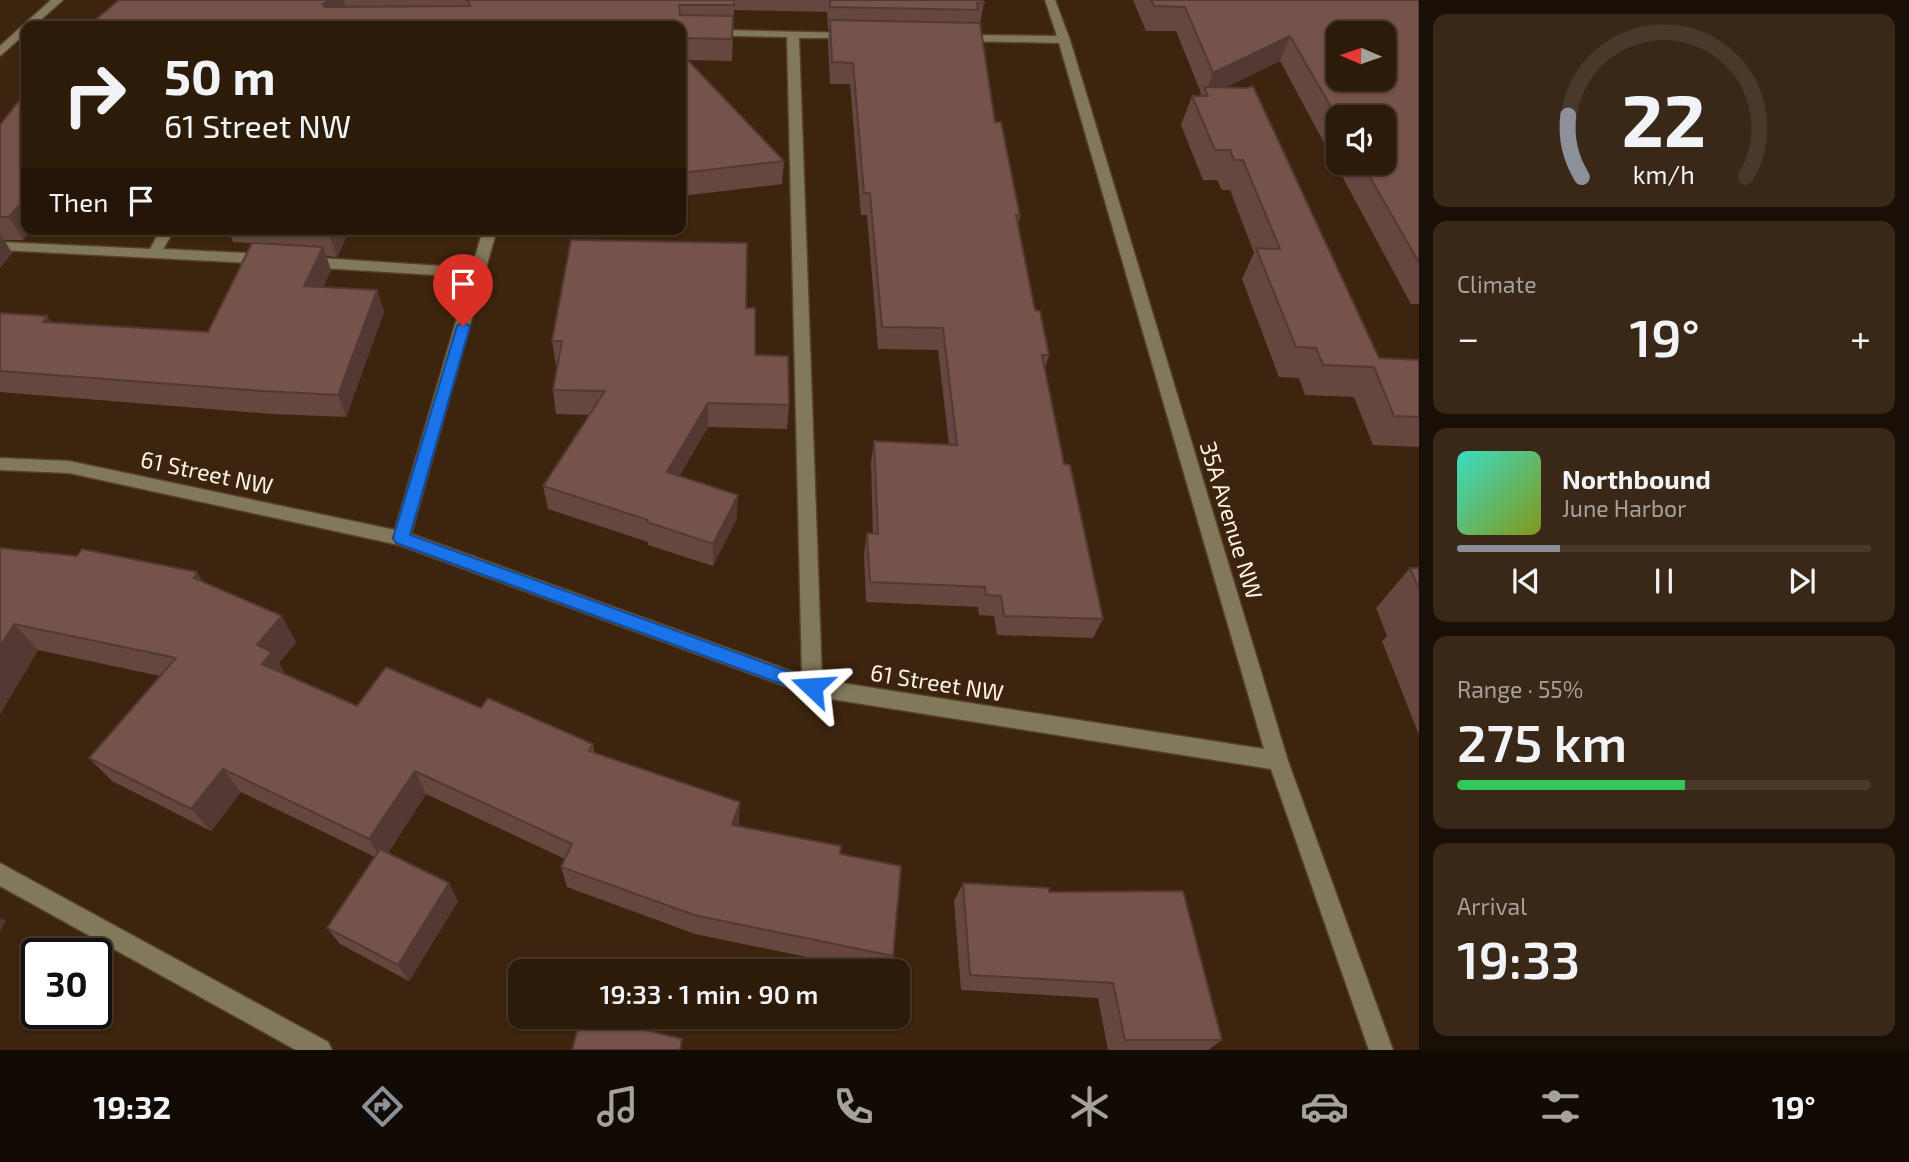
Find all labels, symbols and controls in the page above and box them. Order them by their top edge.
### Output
north arrow [1326,21,1396,91]
map controls [1326,21,1396,175]
text: 50 m [164,46,276,105]
icon: right [49,49,140,140]
text: 22 [1622,74,1706,162]
button: sound [1326,105,1396,175]
text: 61 Street NW [164,106,351,144]
text: km/h [1633,158,1695,188]
icon: arrive [122,182,160,220]
text: Then [49,186,108,217]
pin [433,254,493,326]
icon: arrive [444,265,482,303]
text: Climate [1457,270,1537,298]
text: 19° [1629,305,1700,367]
text: − [1457,314,1479,360]
text: + [1850,314,1871,360]
street label: 35A Avenue NW [1195,438,1269,603]
street label: 61 Street NW [138,444,276,500]
text: Northbound [1562,463,1711,494]
text: June Harbor [1562,494,1686,522]
icon: previous [1507,562,1545,600]
icon: pause [1645,562,1683,600]
icon: next [1783,562,1821,600]
position arrow [775,650,849,724]
street label: 61 Street NW [868,658,1006,706]
text: Range · 55% [1457,675,1583,703]
text: 275 km [1457,710,1627,772]
text: Arrival [1457,892,1527,920]
text: 19:33 [1457,927,1580,989]
speed limit sign: 30 [21,938,112,1029]
text: 19:33 · 1 min · 90 m [600,978,818,1009]
icon: directions [358,1082,407,1131]
icon: music [593,1082,642,1131]
icon: phone [829,1082,878,1131]
icon: climate [1065,1082,1114,1131]
icon: car [1300,1082,1349,1131]
icon: filters [1536,1082,1585,1131]
text: 19:32 [93,1087,171,1125]
text: 19° [1772,1087,1816,1125]

